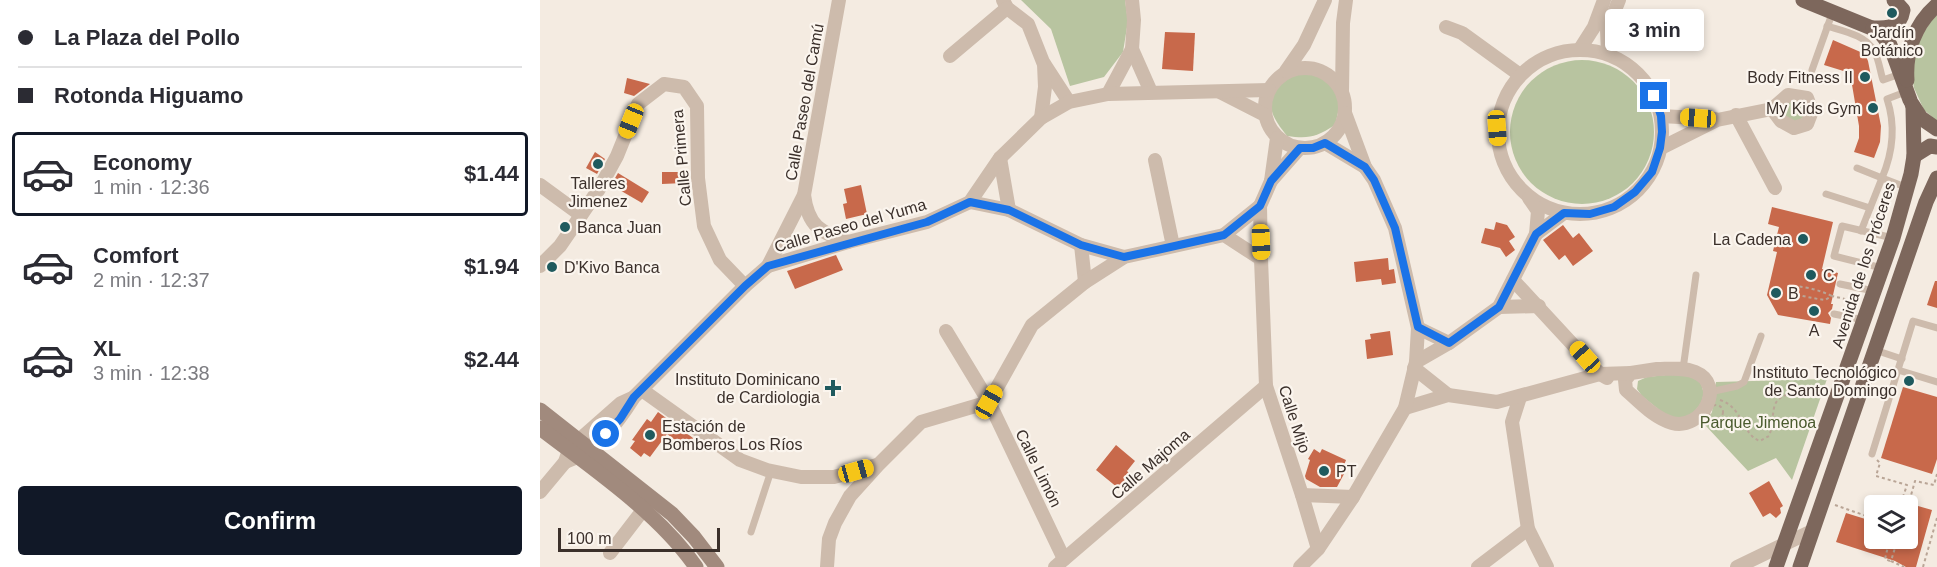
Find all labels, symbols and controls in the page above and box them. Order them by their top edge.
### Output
marker: Jardín Botánico [1885,6,1899,20]
callout: 3 min [1604,9,1704,51]
text: 3 min [1628,19,1681,41]
street label: Calle Paseo del Camú [782,22,827,182]
place label: Jardín Botánico [1861,24,1923,59]
text: La Plaza del Pollo [54,25,240,50]
place label: Body Fitness II [1747,69,1853,86]
marker: Body Fitness II [1858,70,1872,84]
route end [1640,82,1667,109]
text: Rotonda Higuamo [54,83,243,108]
place label: My Kids Gym [1766,100,1861,117]
car [616,101,646,141]
marker: My Kids Gym [1866,101,1880,115]
car [1679,108,1717,128]
street label: Calle Primera [669,109,694,207]
car [1487,109,1507,147]
icon: car [21,147,75,201]
text: Economy [93,150,192,175]
marker: Talleres Jimenez [591,157,605,171]
text: $1.44 [464,161,519,186]
place label: Talleres Jimenez [568,175,628,210]
text: 1 min · 12:36 [93,176,210,198]
street label: Avenida de los Próceres [1829,180,1898,350]
street label: Calle Paseo del Yuma [772,196,928,255]
place label: Banca Juan [577,219,662,236]
marker: Banca Juan [558,220,572,234]
car [1251,224,1271,260]
place label: La Cadena [1713,231,1791,248]
marker: La Cadena [1796,232,1810,246]
icon: car [21,240,75,294]
text: Comfort [93,243,179,268]
text: $1.94 [464,254,519,279]
place label: D'Kivo Banca [564,259,660,276]
marker: D'Kivo Banca [545,260,559,274]
place label: C [1823,267,1835,284]
marker: C [1804,268,1818,282]
text: 2 min · 12:37 [93,269,210,291]
place label: B [1788,285,1799,302]
marker: B [1769,286,1783,300]
marker: A [1807,304,1821,318]
place label: A [1809,322,1820,339]
icon: car [21,333,75,387]
text: XL [93,336,121,361]
car [1566,338,1604,376]
text: $2.44 [464,347,519,372]
text: 3 min · 12:38 [93,362,210,384]
place label: Instituto Tecnológico de Santo Domingo [1752,364,1897,399]
place label: Instituto Dominicano de Cardiologia [675,371,820,406]
marker: Instituto Tecnológico de Santo Domingo [1902,374,1916,388]
marker: Instituto Dominicano de Cardiologia [824,379,842,397]
car [972,382,1006,422]
street label: Calle Mijo [1276,383,1313,455]
park label: Parque Jimenoa [1700,414,1816,431]
place label: Estación de Bomberos Los Ríos [662,418,803,453]
route start [592,420,619,447]
street label: Calle Majoma [1108,426,1193,503]
street label: Calle Limón [1012,427,1065,510]
marker: Estación de Bomberos Los Ríos [643,428,657,442]
car [836,457,876,485]
place label: PT [1336,463,1357,480]
marker: PT [1317,464,1331,478]
button: Confirm [18,486,522,555]
map controls [1864,495,1918,549]
button: layers [1864,495,1918,549]
scale bar [558,525,720,552]
text: 100 m [567,530,611,547]

